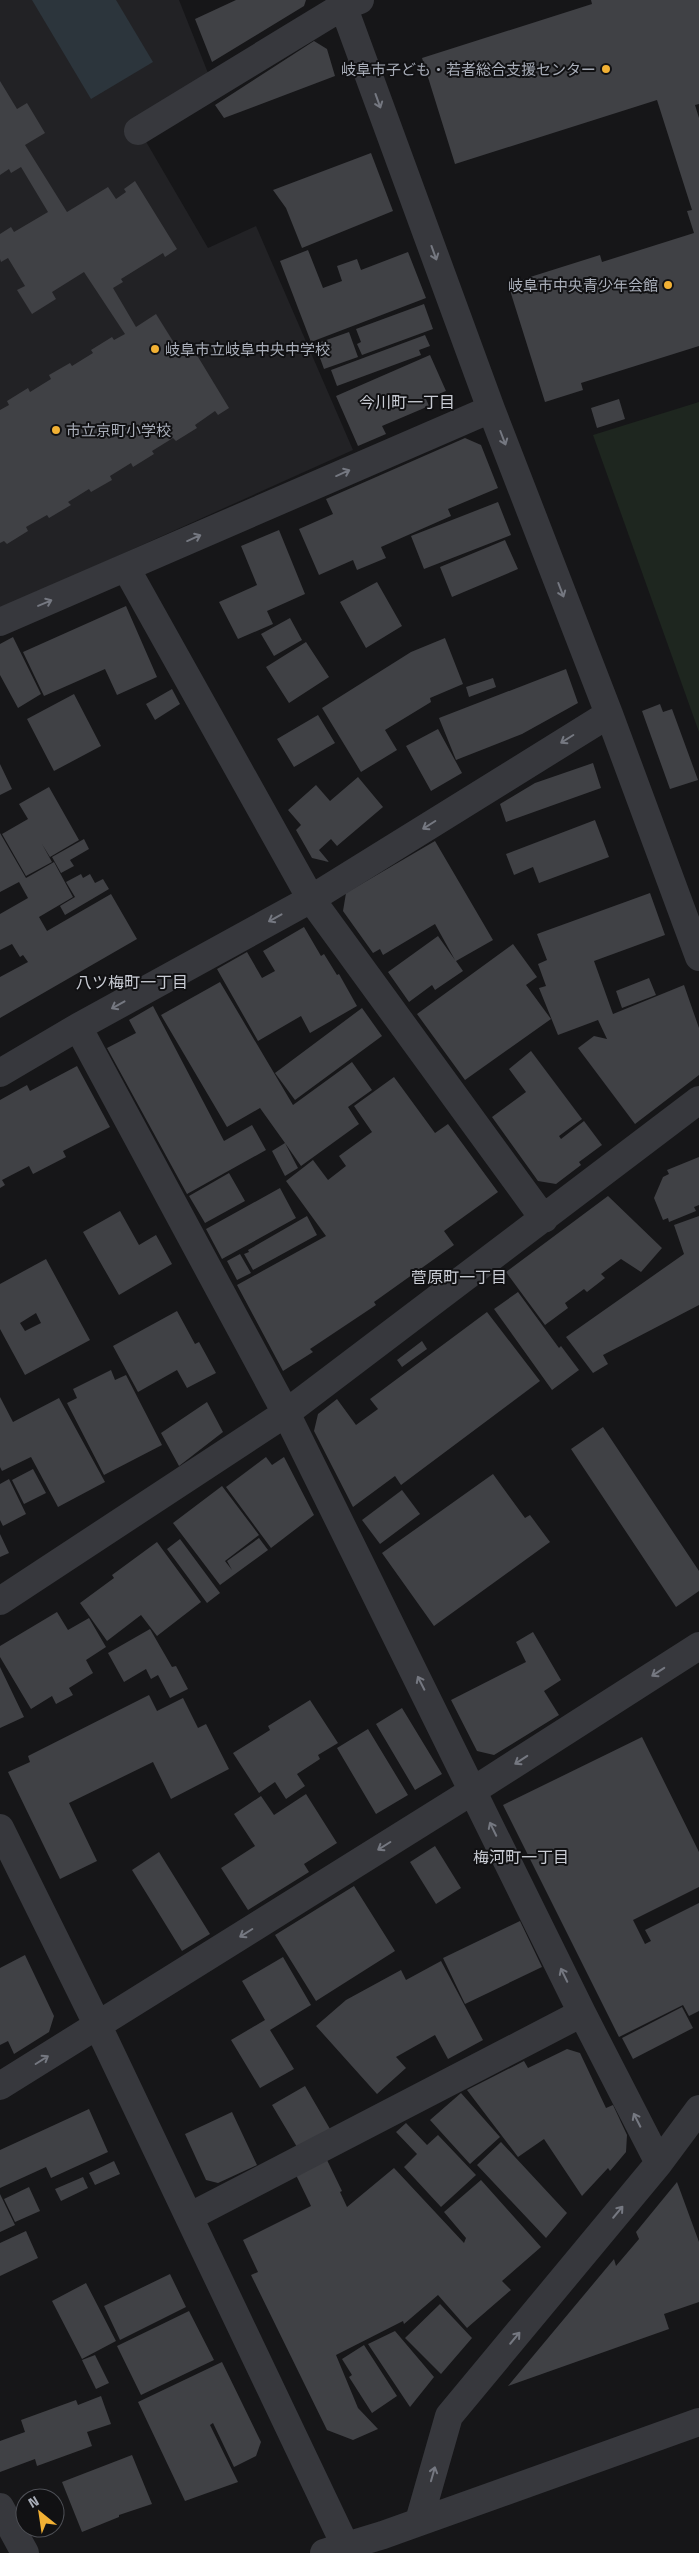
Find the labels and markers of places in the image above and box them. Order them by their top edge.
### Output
place label: 岐阜市子ども・若者総合支援センター [341,58,596,81]
marker: 岐阜市子ども・若者総合支援センター [600,63,612,75]
place label: 岐阜市中央青少年会館 [508,274,658,297]
marker: 岐阜市中央青少年会館 [662,279,674,291]
place label: 岐阜市立岐阜中央中学校 [165,338,330,361]
marker: 岐阜市立岐阜中央中学校 [149,343,161,355]
place label: 市立京町小学校 [66,419,171,442]
marker: 市立京町小学校 [50,424,62,436]

